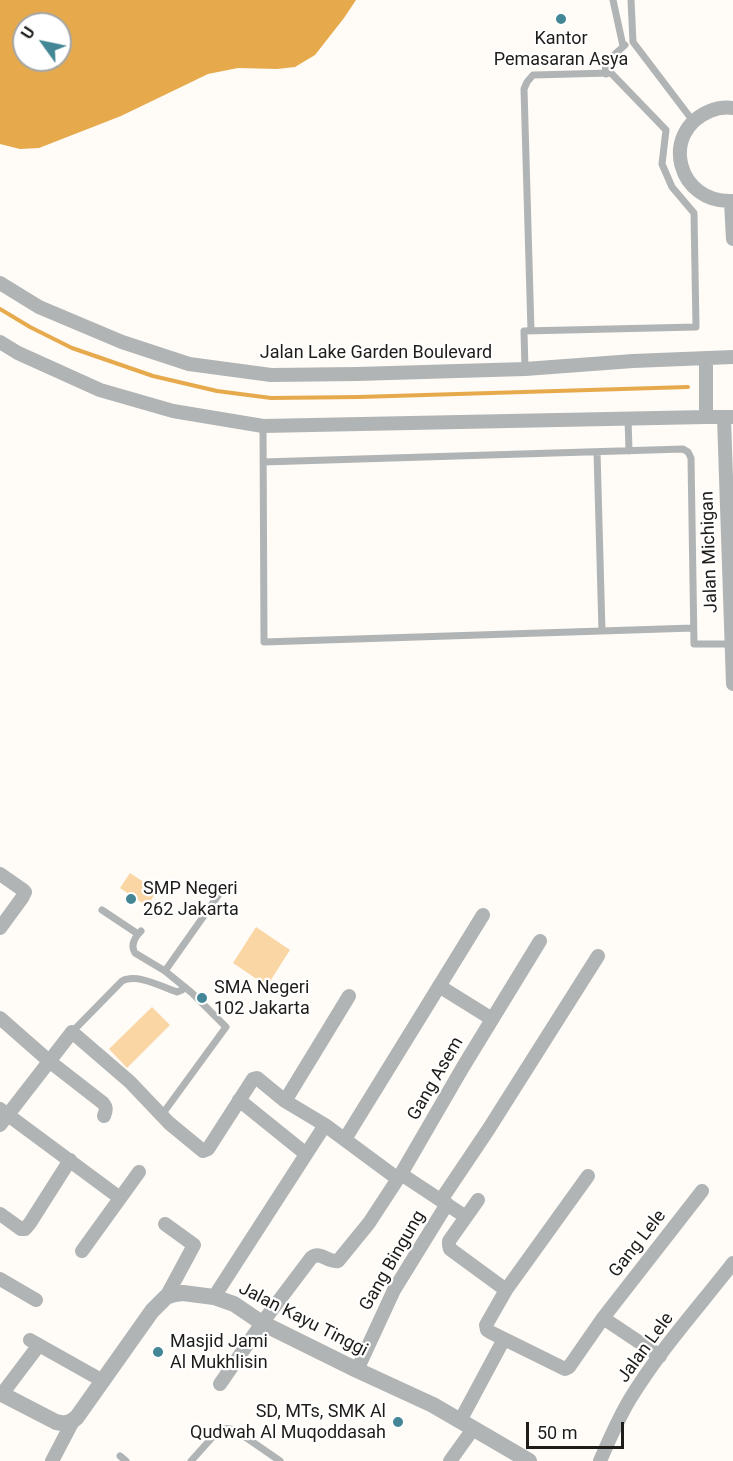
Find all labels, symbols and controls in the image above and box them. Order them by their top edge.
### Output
north arrow [12,12,72,72]
marker: Kantor Pemasaran Asya [554,12,568,26]
text: U [17,23,39,43]
place label: Kantor Pemasaran Asya [494,28,628,70]
street label: Jalan Lake Garden Boulevard [260,342,492,364]
street label: Jalan Michigan [697,491,723,613]
place label: SMP Negeri 262 Jakarta [143,878,239,920]
marker: SMP Negeri 262 Jakarta [124,892,138,906]
place label: SMA Negeri 102 Jakarta [214,977,310,1020]
marker: SMA Negeri 102 Jakarta [195,991,209,1005]
street label: Gang Asem [403,1033,469,1125]
street label: Gang Lele [605,1206,671,1282]
street label: Gang Bingung [356,1207,430,1315]
street label: Jalan Kayu Tinggi [235,1278,371,1362]
street label: Jalan Lele [613,1309,679,1387]
place label: Masjid Jami Al Mukhlisin [170,1331,268,1374]
marker: Masjid Jami Al Mukhlisin [151,1345,165,1359]
place label: SD, MTs, SMK Al Qudwah Al Muqoddasah [190,1401,386,1444]
scale bar [529,1410,626,1448]
marker: SD, MTs, SMK Al Qudwah Al Muqoddasah [391,1415,405,1429]
text: 50 m [537,1422,577,1443]

